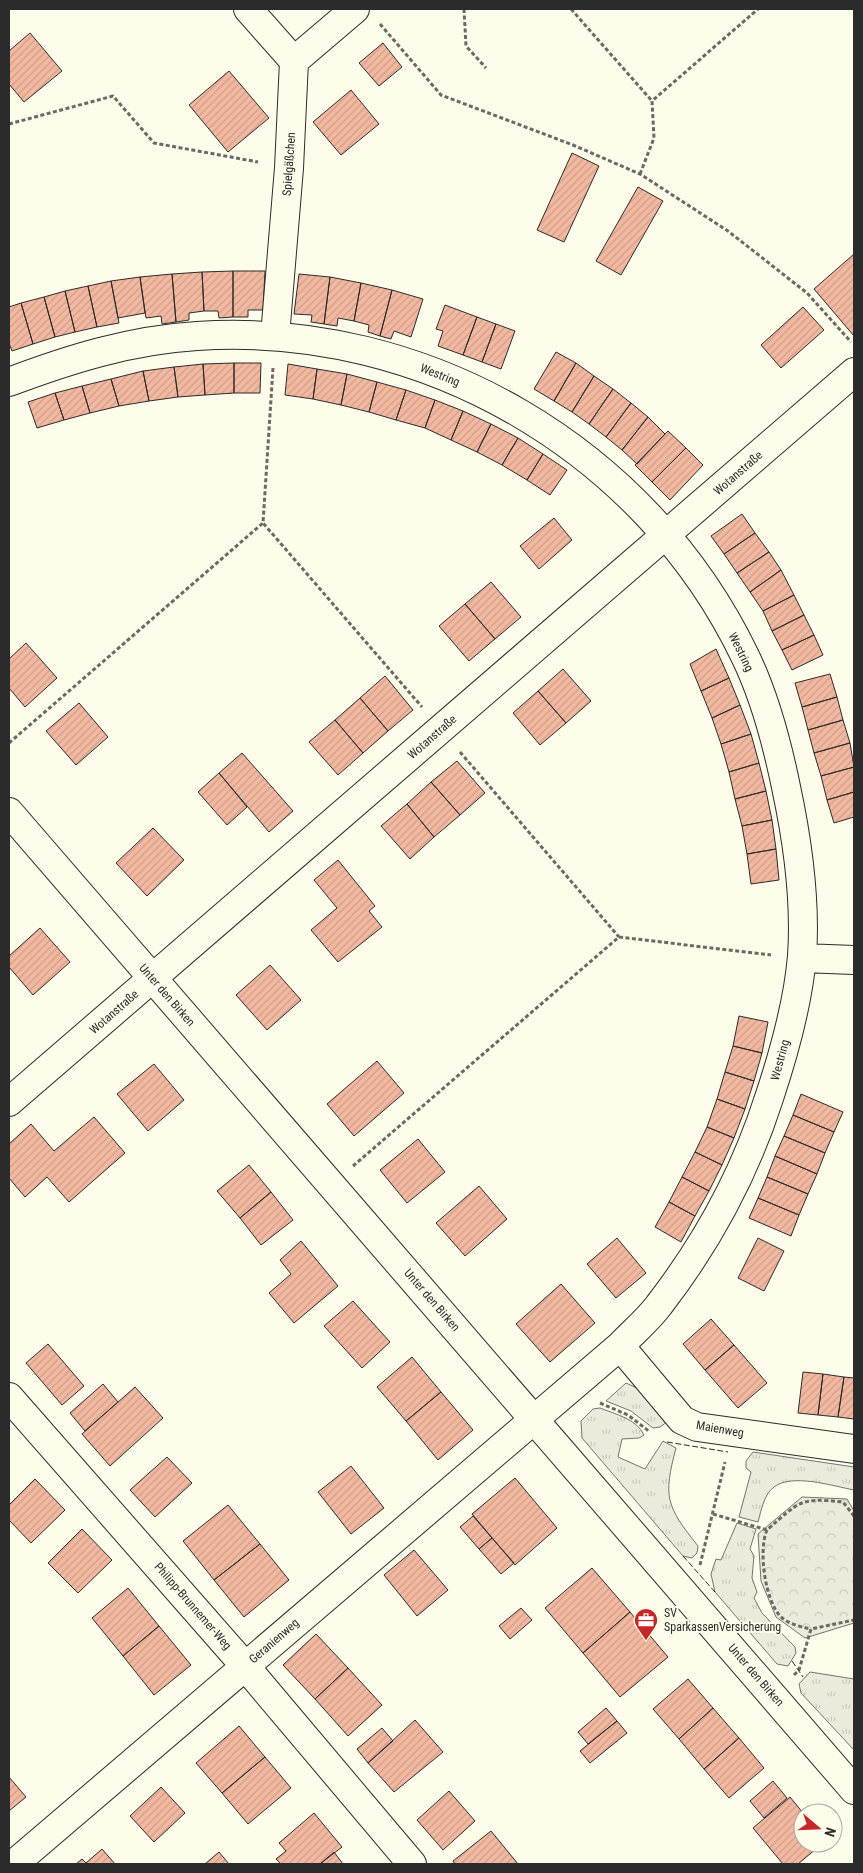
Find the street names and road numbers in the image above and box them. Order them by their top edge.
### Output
street label: Spielgäßchen [280,131,298,196]
street label: Westring [418,361,462,389]
street label: Wotanstraße [711,448,766,498]
street label: Westring [726,630,756,674]
street label: Wotanstraße [405,712,460,762]
street label: Unter den Birken [136,961,198,1029]
street label: Wotanstraße [87,987,142,1037]
street label: Westring [768,1038,792,1082]
street label: Unter den Birken [401,1266,463,1334]
street label: Maienweg [695,1418,745,1440]
street label: Philipp-Brunnemer-Weg [151,1560,235,1652]
street label: Geranienweg [246,1616,302,1666]
street label: Unter den Birken [725,1641,787,1709]

